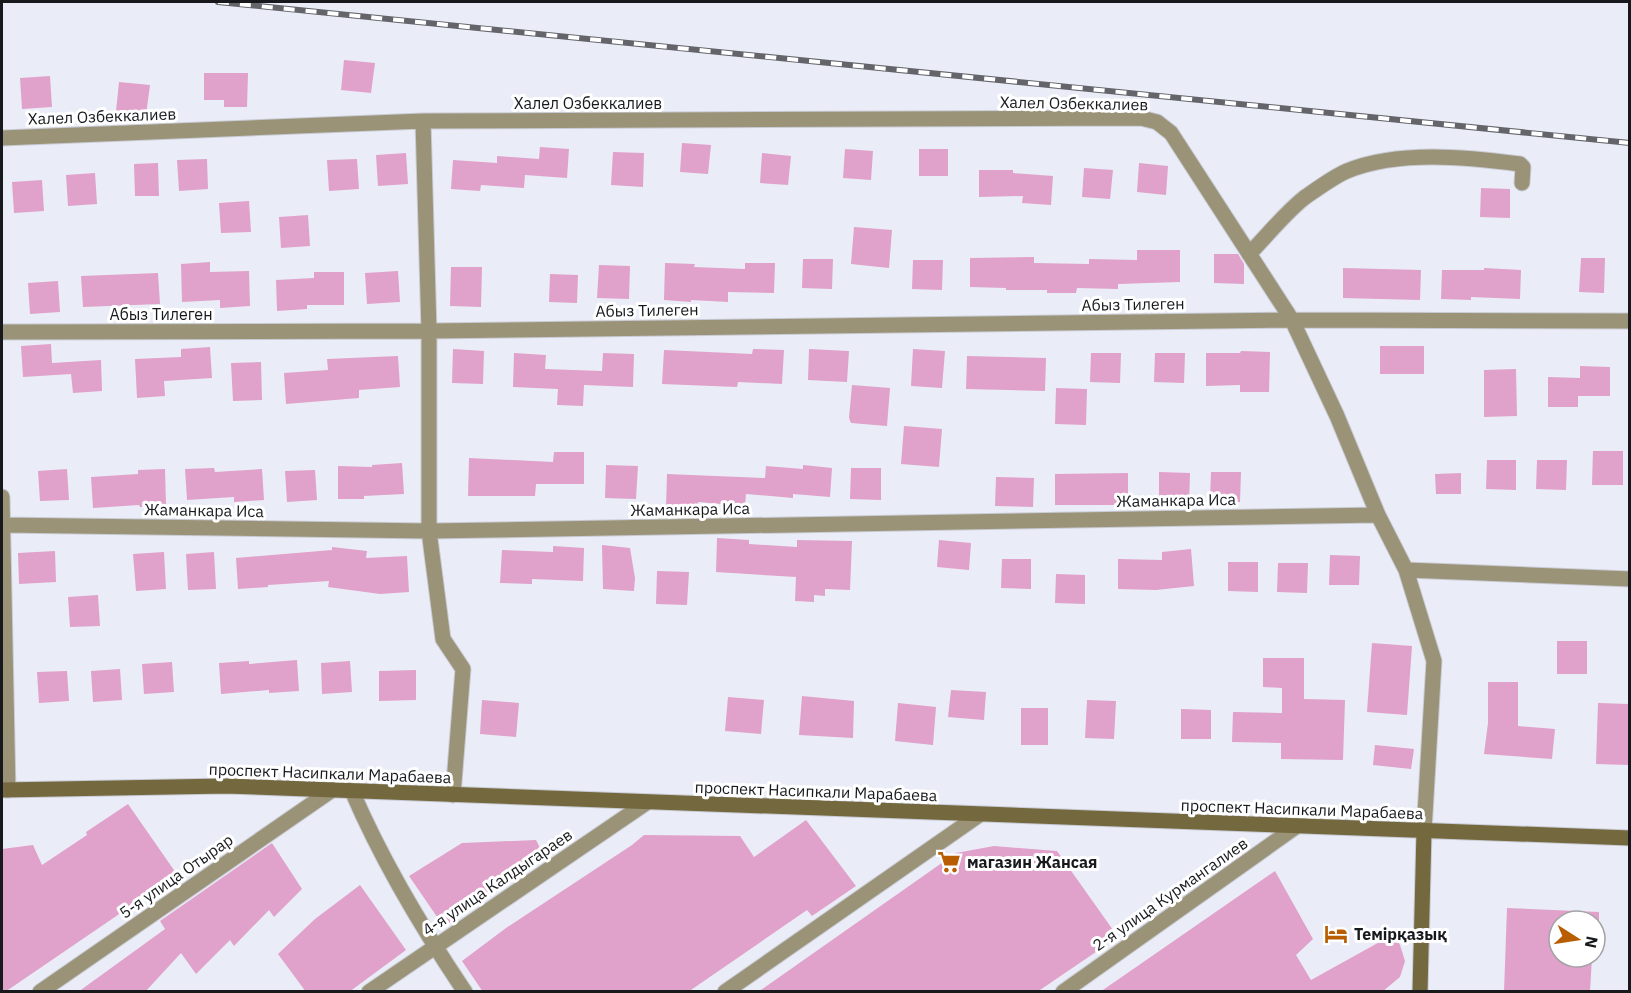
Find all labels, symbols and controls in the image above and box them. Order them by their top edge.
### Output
street label: Халел Озбеккалиев [1000,92,1148,114]
street label: Халел Озбеккалиев [514,93,662,113]
street label: Халел Озбеккалиев [27,103,177,129]
street label: Абыз Тилеген [1081,293,1185,315]
street label: Абыз Тилеген [595,299,699,321]
street label: Абыз Тилеген [109,304,213,324]
street label: Жаманкара Иса [1116,489,1237,511]
street label: Жаманкара Иса [630,498,751,520]
street label: Жаманкара Иса [144,499,265,521]
street label: проспект Насипкали Марабаева [208,759,452,787]
street label: проспект Насипкали Марабаева [694,777,938,805]
street label: проспект Насипкали Марабаева [1180,795,1424,823]
street label: 4-я улица Калдыгараев [418,824,576,940]
street label: 5-я улица Отырар [115,829,237,923]
street label: 2-я улица Курмангалиев [1089,833,1251,955]
supermarket icon: магазин Жансая [936,849,962,875]
place label: магазин Жансая [967,852,1097,872]
north arrow [1547,909,1607,969]
hotel icon: Темірқазық [1323,921,1349,947]
place label: Темірқазық [1354,924,1447,944]
text: N [1581,934,1603,950]

